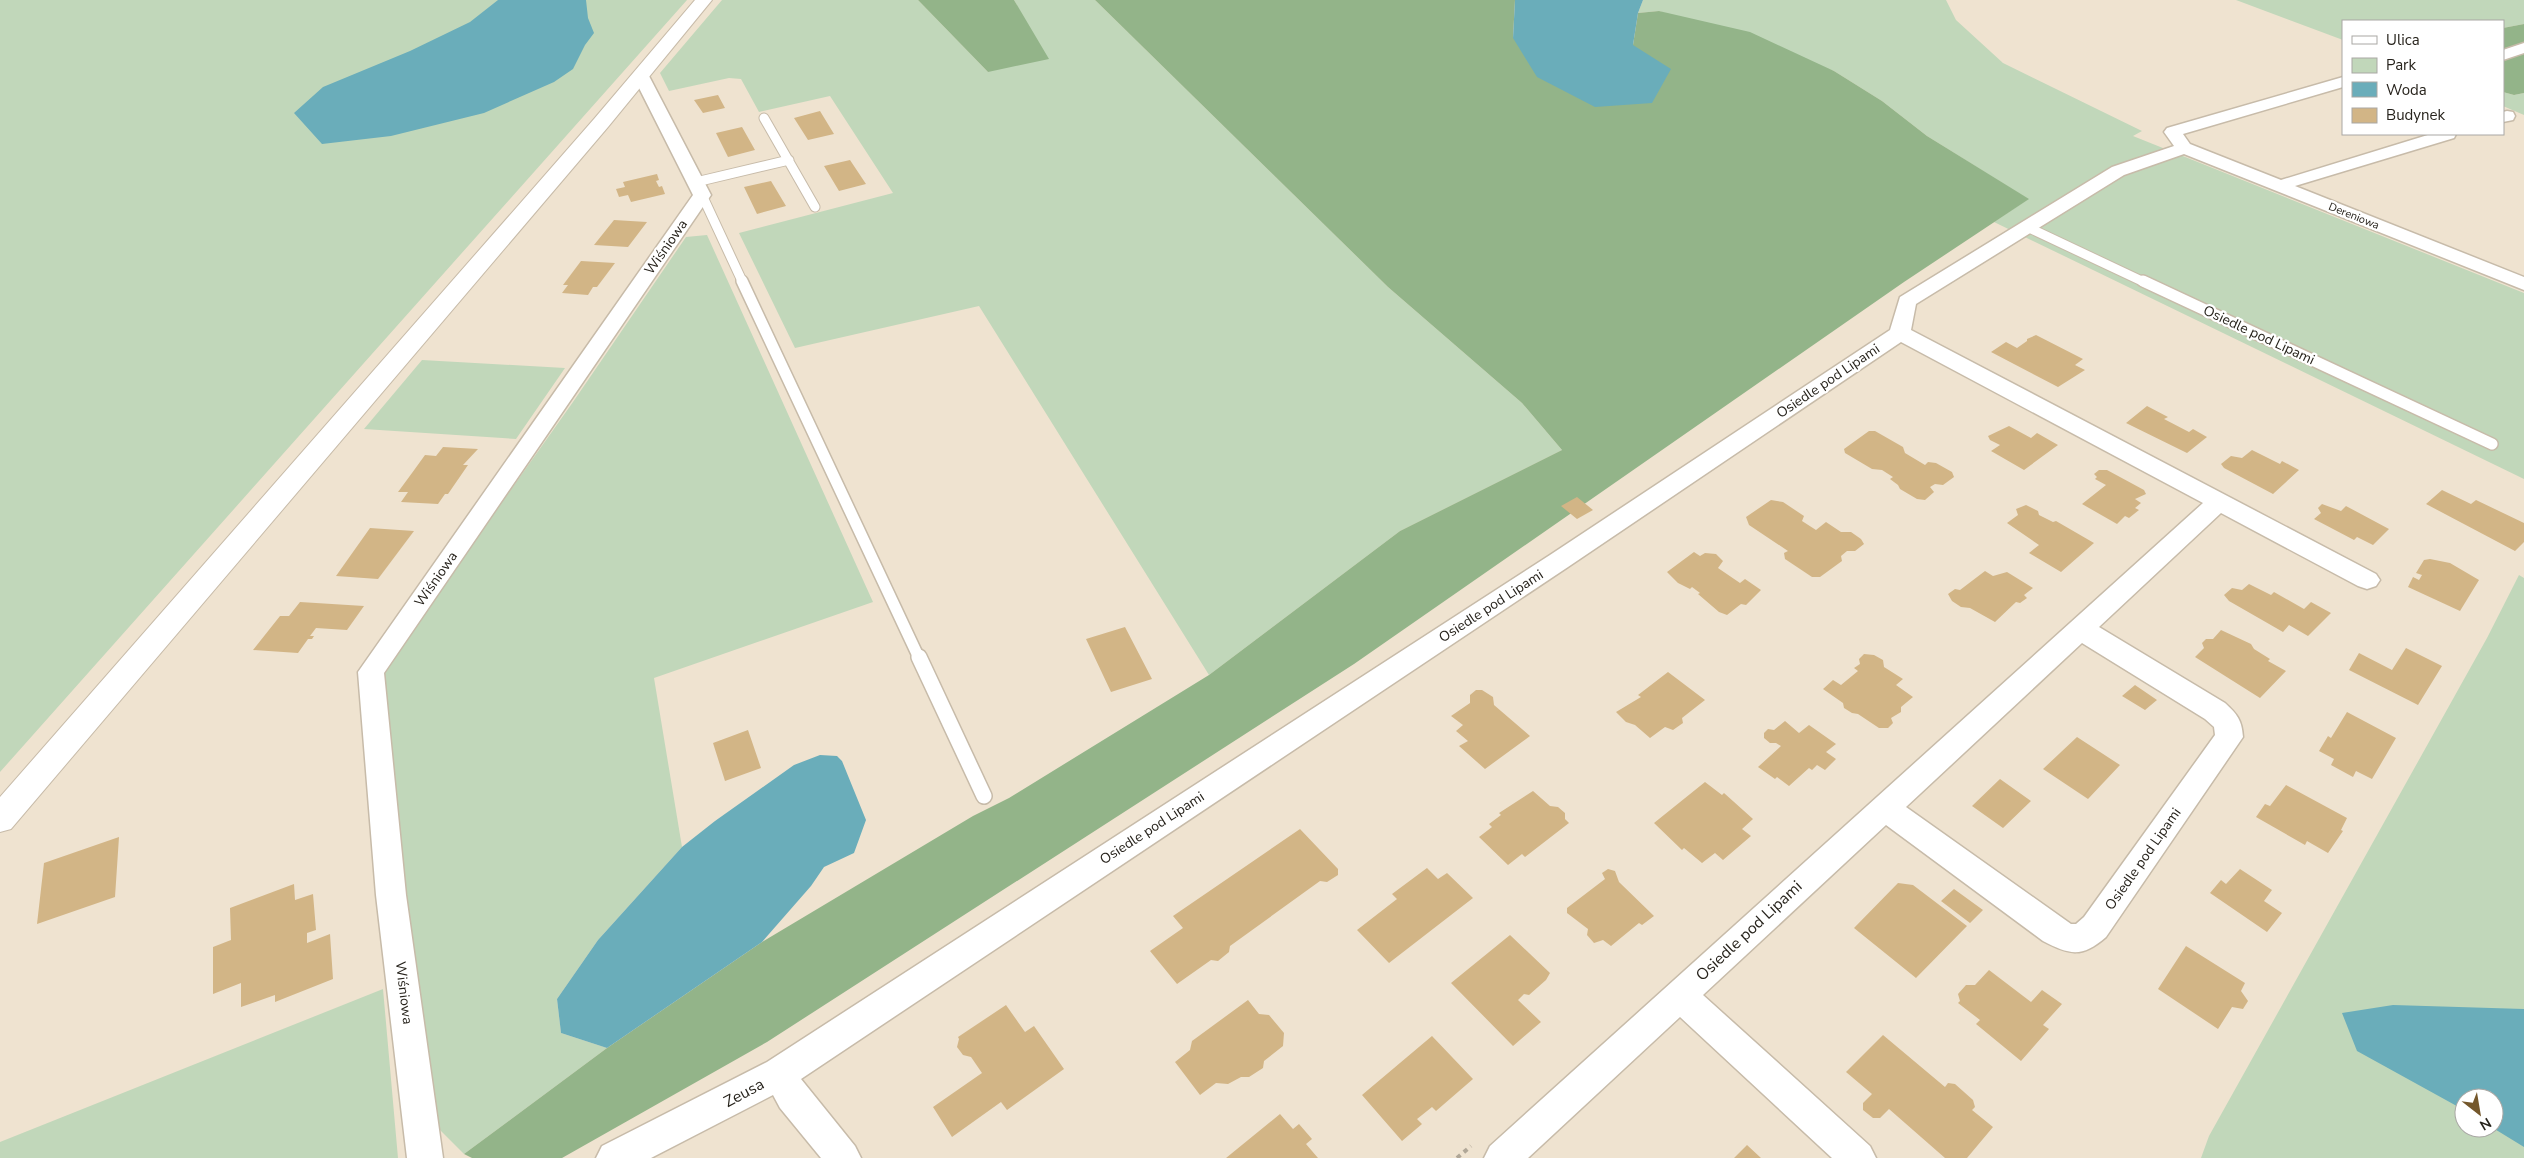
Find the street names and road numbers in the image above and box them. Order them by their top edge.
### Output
street label: Dereniowa [2326,199,2382,233]
street label: Wiśniowa [640,216,692,278]
street label: Osiedle pod Lipami [2200,301,2318,369]
street label: Osiedle pod Lipami [1773,339,1883,423]
street label: Wiśniowa [410,548,462,610]
street label: Osiedle pod Lipami [1435,565,1547,647]
street label: Osiedle pod Lipami [1096,787,1208,869]
street label: Osiedle pod Lipami [2101,804,2185,914]
street label: Osiedle pod Lipami [1691,876,1807,986]
street label: Wiśniowa [391,960,417,1026]
street label: Zeusa [720,1073,768,1113]

